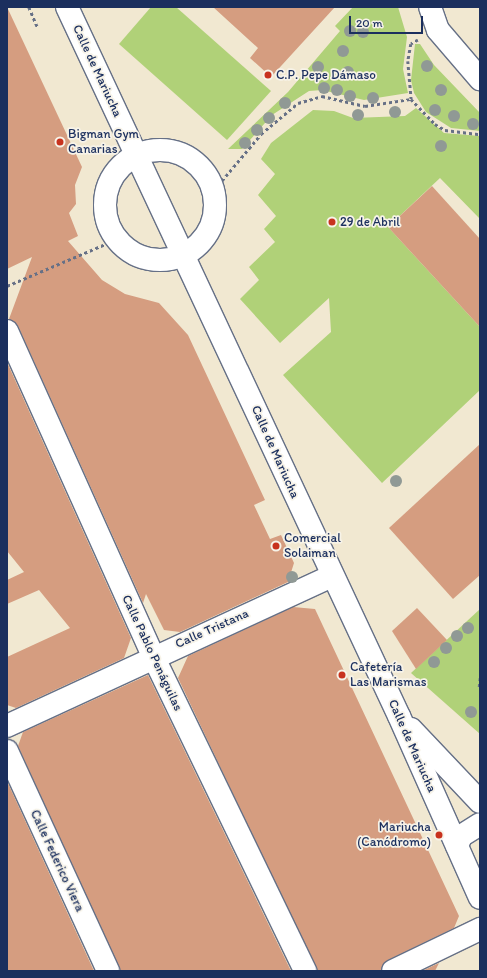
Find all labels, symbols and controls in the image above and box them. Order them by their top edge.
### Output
scale bar [351,8,425,34]
text: 20 m [356,16,383,30]
street label: Calle de Mariucha [69,22,125,120]
place label: C.P. Pepe Dámaso [276,67,376,83]
marker: C.P. Pepe Dámaso [263,70,273,80]
place label: Bigman Gym Canarias [68,127,139,158]
marker: Bigman Gym Canarias [55,137,65,147]
place label: 29 de Abril [340,214,400,230]
marker: 29 de Abril [327,217,337,227]
street label: Calle de Mariucha [248,403,302,501]
place label: Comercial Solaiman [284,531,341,562]
marker: Comercial Solaiman [271,541,281,551]
street label: Calle Pablo Penáguilas [118,593,186,713]
street label: Calle Tristana [173,606,251,652]
place label: Cafetería Las Marismas [350,660,427,691]
marker: Cafetería Las Marismas [337,670,347,680]
street label: Calle de Mariucha [385,697,439,795]
street label: Calle Federico Viera [27,808,87,914]
place label: Mariucha (Canódromo) [357,820,431,851]
marker: Mariucha (Canódromo) [434,830,444,840]

